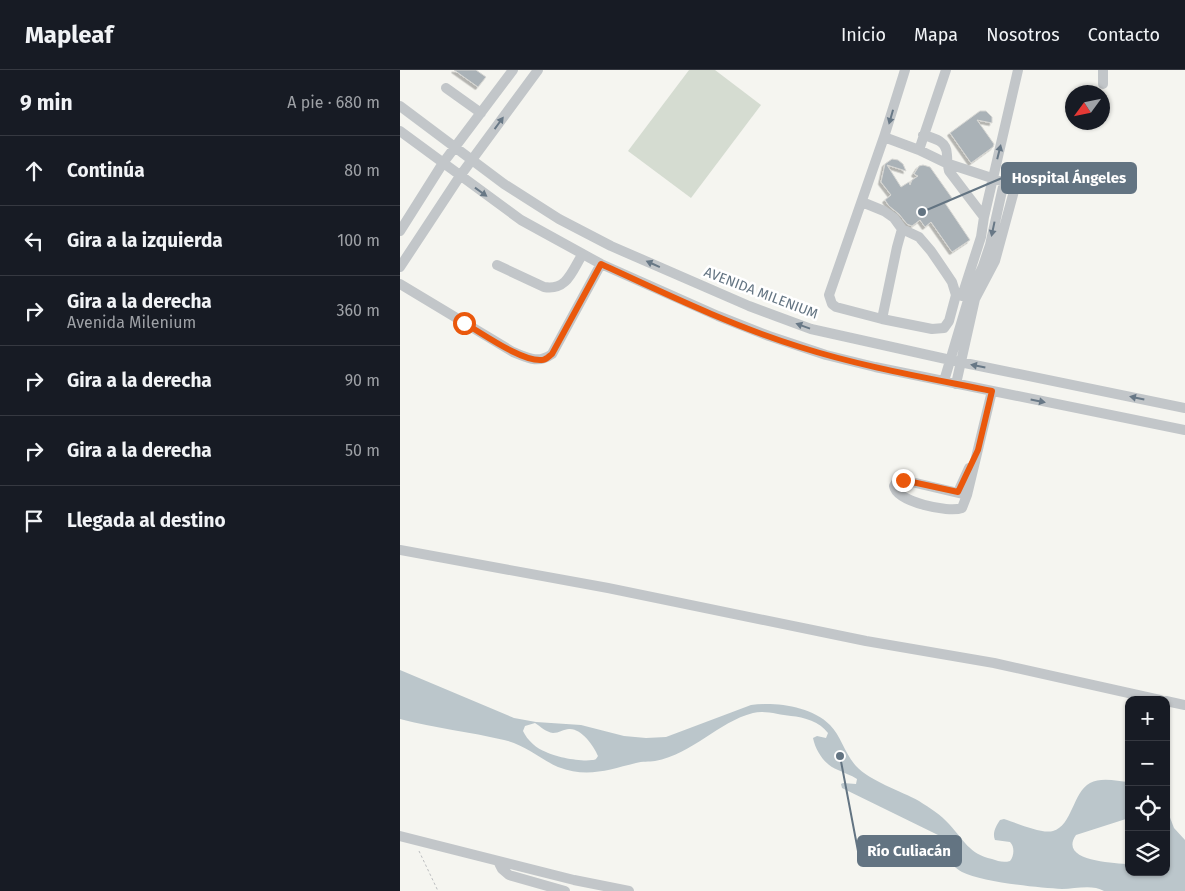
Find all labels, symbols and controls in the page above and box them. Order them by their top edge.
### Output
text: Mapleaf [25,21,113,49]
text: Inicio [841,24,886,46]
text: Mapa [914,24,958,46]
text: Nosotros [986,24,1060,46]
text: Contacto [1088,24,1160,46]
north arrow [1065,85,1110,130]
text: 9 min [20,90,73,116]
text: A pie · 680 m [287,93,380,112]
one-way arrow [887,109,895,124]
one-way arrow [494,116,504,130]
one-way arrow [995,145,1003,160]
icon: ahead [20,157,48,185]
text: Continúa [67,159,145,182]
text: 80 m [344,161,380,180]
callout: Hospital Ángeles [1002,163,1136,193]
text: Hospital Ángeles [1012,169,1126,187]
one-way arrow [474,186,487,197]
one-way arrow [989,222,997,237]
icon: left [20,227,48,255]
text: Gira a la izquierda [67,229,223,252]
text: 100 m [337,231,380,250]
one-way arrow [646,259,660,267]
street label: AVENIDA MILENIUM [702,263,820,323]
text: Gira a la derecha [67,290,212,313]
icon: right [20,297,48,325]
text: 360 m [337,301,380,320]
route start [453,312,476,335]
text: Avenida Milenium [67,313,196,332]
one-way arrow [795,322,810,329]
one-way arrow [970,361,986,369]
icon: right [20,367,48,395]
text: Gira a la derecha [67,369,212,392]
text: 90 m [345,371,380,390]
one-way arrow [1130,394,1145,402]
one-way arrow [1030,397,1046,405]
icon: right [20,437,48,465]
text: Gira a la derecha [67,439,212,462]
text: 50 m [345,441,380,460]
route end [892,469,915,492]
icon: arrive [20,507,48,535]
text: Llegada al destino [67,509,226,532]
map controls [1125,696,1170,876]
button: + [1125,696,1170,741]
button: − [1125,741,1170,786]
button: locate [1125,786,1170,831]
button: layers [1125,831,1170,876]
callout: Río Culiacán [858,836,961,866]
text: Río Culiacán [867,842,951,860]

